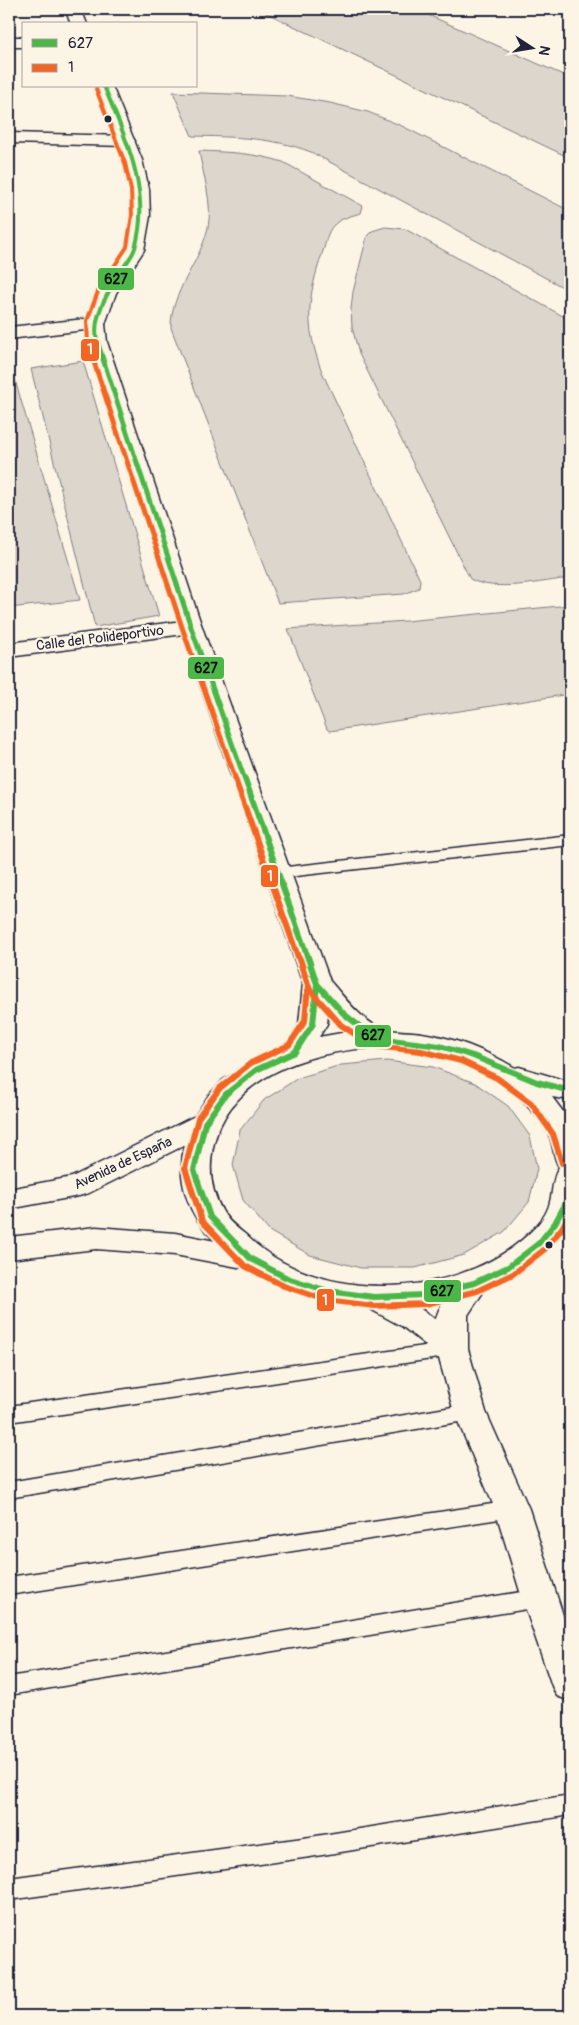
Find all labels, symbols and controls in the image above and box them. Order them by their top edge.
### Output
legend [22,22,198,88]
north arrow [506,22,556,72]
text: 627 [68,34,93,53]
text: N [535,44,554,57]
text: 1 [68,58,74,77]
unlabelled marker [103,114,113,124]
line badge: 627 [97,267,135,291]
text: 627 [104,271,128,288]
line badge: 1 [80,338,100,362]
text: 1 [87,341,93,358]
street label: Calle del Polideportivo [35,622,165,654]
line badge: 627 [187,656,225,680]
text: 627 [194,660,218,677]
line badge: 1 [260,864,279,888]
text: 1 [267,868,273,885]
line badge: 627 [354,1024,392,1048]
text: 627 [361,1027,385,1044]
street label: Avenida de España [71,1133,175,1193]
unlabelled marker [544,1240,554,1250]
line badge: 627 [423,1279,462,1303]
text: 627 [430,1283,454,1300]
line badge: 1 [316,1288,335,1312]
text: 1 [322,1292,328,1309]

